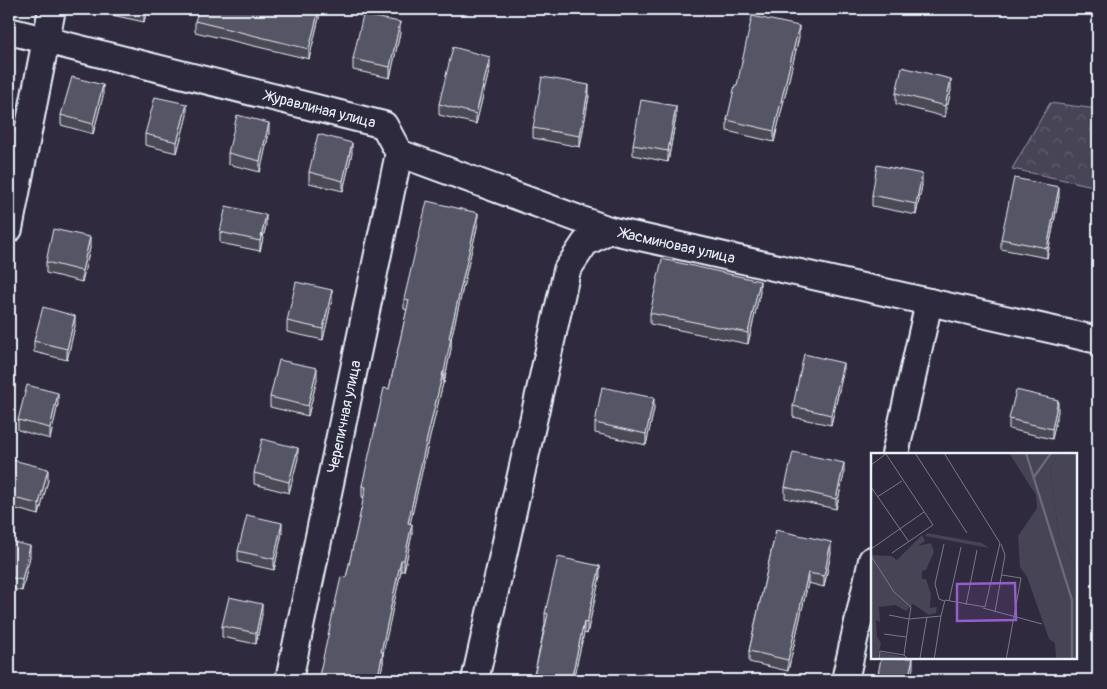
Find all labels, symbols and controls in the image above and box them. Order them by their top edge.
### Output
street label: Журавлиная улица [261,86,378,132]
street label: Жасминовая улица [616,223,737,268]
street label: Черепичная улица [323,358,365,475]
inset map [871,453,1077,659]

